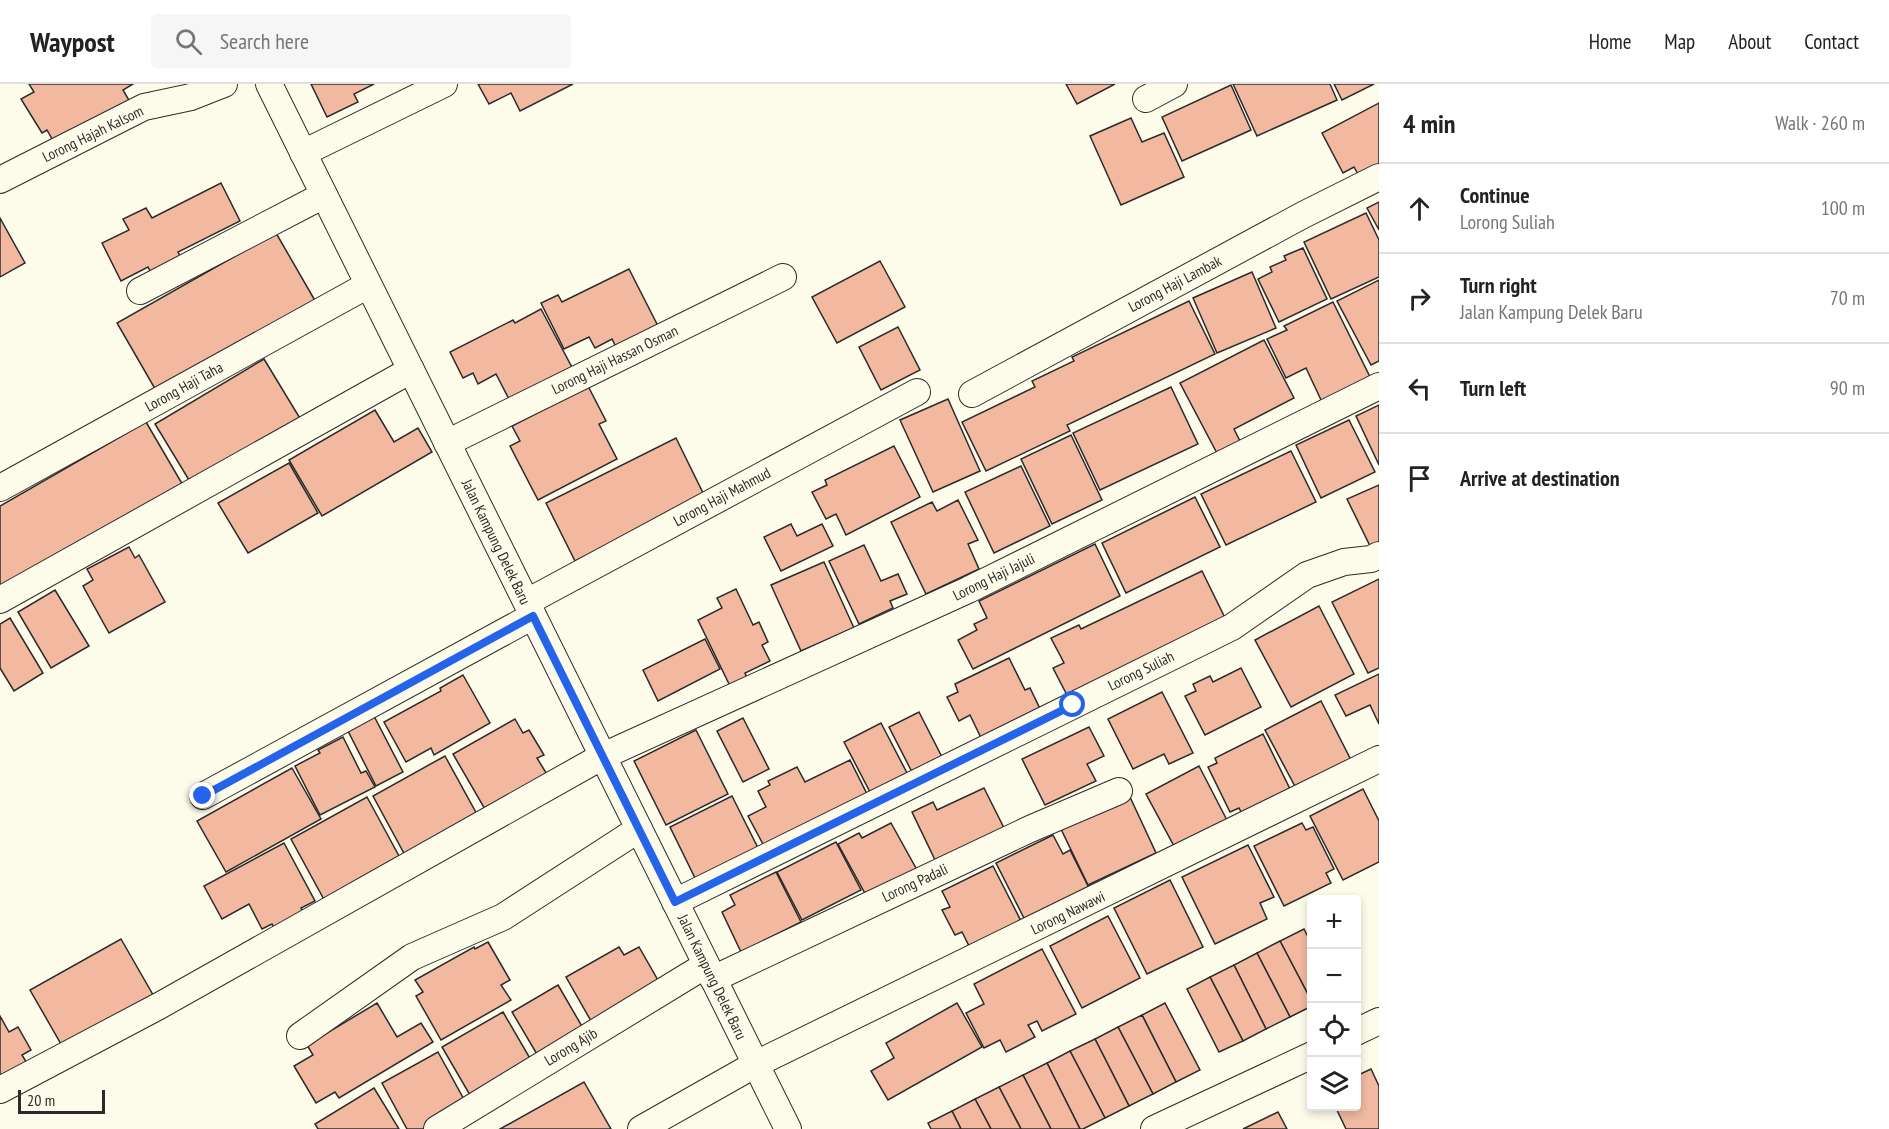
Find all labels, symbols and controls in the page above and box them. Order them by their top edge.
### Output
search box [151,14,571,68]
text: Waypost [30,23,115,60]
icon: search [172,25,205,58]
text: Search here [220,27,309,55]
text: Home [1589,28,1631,55]
text: Map [1664,28,1695,55]
text: About [1728,28,1771,55]
text: Contact [1804,28,1859,55]
street label: Lorong Hajah Kalsom [39,101,146,166]
text: 4 min [1403,107,1456,140]
text: Walk · 260 m [1775,110,1865,136]
text: Continue [1460,181,1530,209]
icon: ahead [1403,192,1436,225]
text: 100 m [1821,195,1865,221]
text: Lorong Suliah [1460,209,1555,235]
street label: Lorong Haji Lambak [1125,251,1225,316]
text: Turn right [1460,271,1537,299]
icon: right [1403,282,1436,315]
text: 70 m [1830,285,1865,311]
text: Jalan Kampung Delek Baru [1460,299,1643,325]
street label: Lorong Haji Hassan Osman [549,321,681,398]
street label: Lorong Haji Taha [141,357,226,416]
icon: left [1403,372,1436,405]
text: Turn left [1460,374,1526,402]
text: 90 m [1830,375,1865,401]
icon: arrive [1403,462,1436,495]
street label: Lorong Haji Mahmud [670,463,774,530]
text: Arrive at destination [1460,464,1620,492]
street label: Jalan Kampung Delek Baru [457,475,535,608]
street label: Lorong Haji Jajuli [950,549,1038,605]
street label: Lorong Suliah [1105,646,1177,695]
route start [1059,691,1085,717]
route end [189,782,215,808]
street label: Lorong Padali [879,859,951,906]
street label: Lorong Nawawi [1028,886,1108,939]
map controls [1307,895,1361,1111]
button: + [1307,895,1361,949]
street label: Jalan Kampung Delek Baru [673,910,751,1043]
button: − [1307,949,1361,1003]
button: locate [1307,1003,1361,1057]
street label: Lorong Ajib [541,1023,601,1070]
button: layers [1307,1057,1361,1111]
scale bar [18,1087,105,1114]
text: 20 m [27,1090,55,1110]

